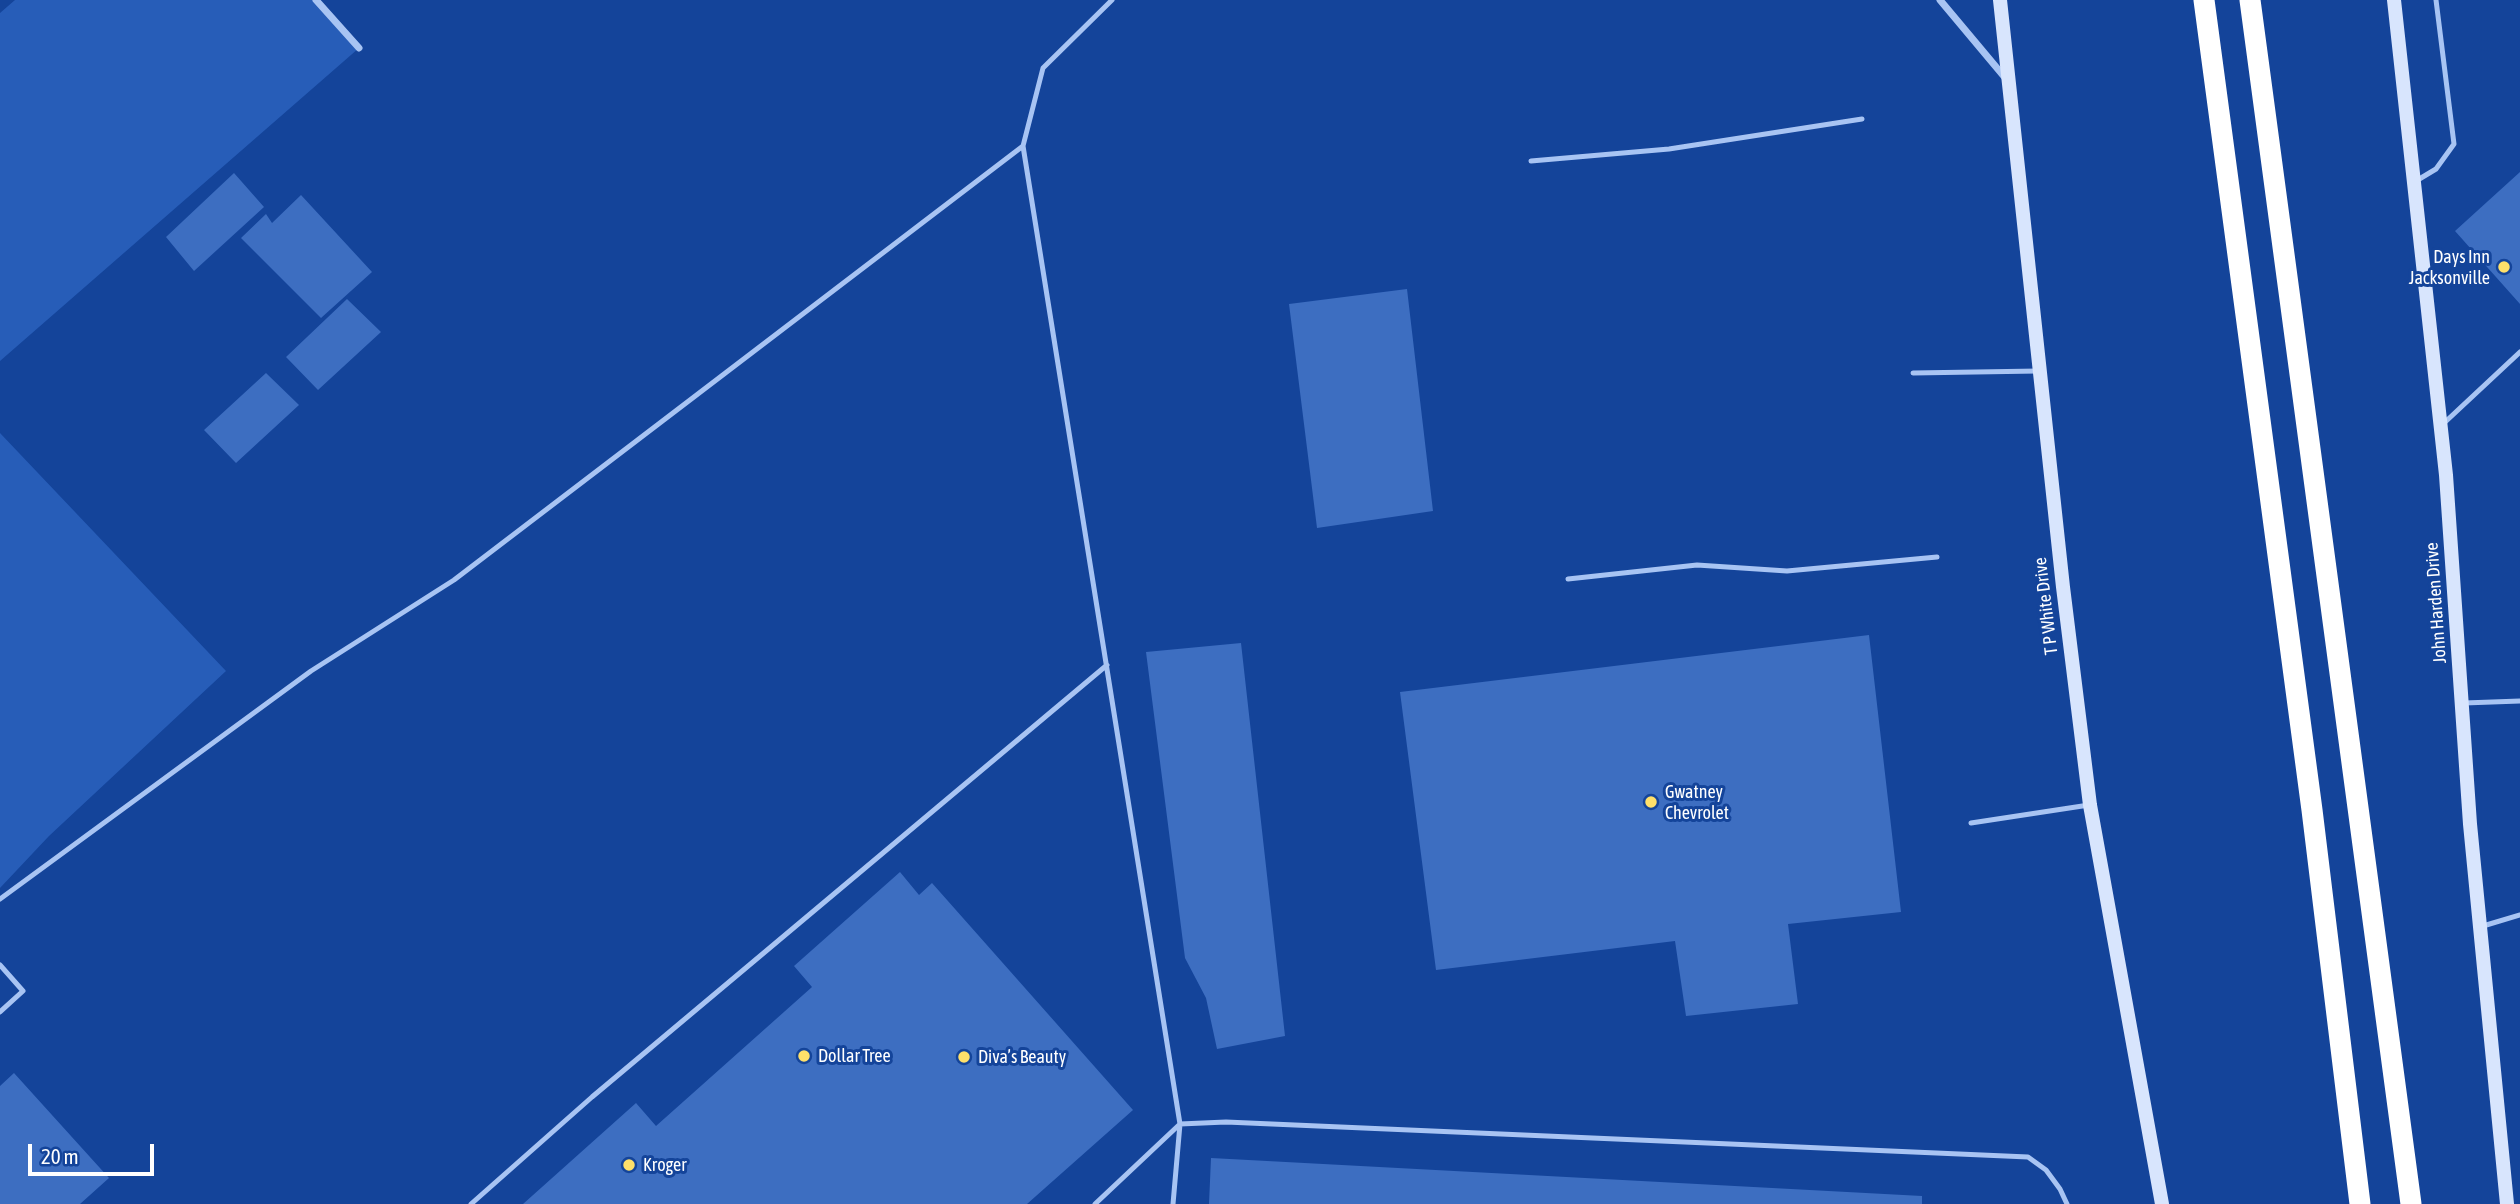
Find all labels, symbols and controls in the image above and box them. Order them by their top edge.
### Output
place label: Days Inn Jacksonville [2409,246,2490,288]
marker: Days Inn Jacksonville [2496,259,2512,275]
street label: John Harden Drive [2421,542,2451,664]
street label: T P White Drive [2029,556,2063,656]
place label: Gwatney Chevrolet [1665,781,1729,824]
marker: Gwatney Chevrolet [1643,794,1659,810]
place label: Dollar Tree [818,1045,891,1067]
place label: Diva’s Beauty [978,1046,1066,1068]
marker: Dollar Tree [796,1048,812,1064]
marker: Diva’s Beauty [956,1049,972,1065]
scale bar [32,1130,158,1174]
text: 20 m [41,1144,79,1168]
place label: Kroger [643,1154,686,1176]
marker: Kroger [621,1157,637,1173]

